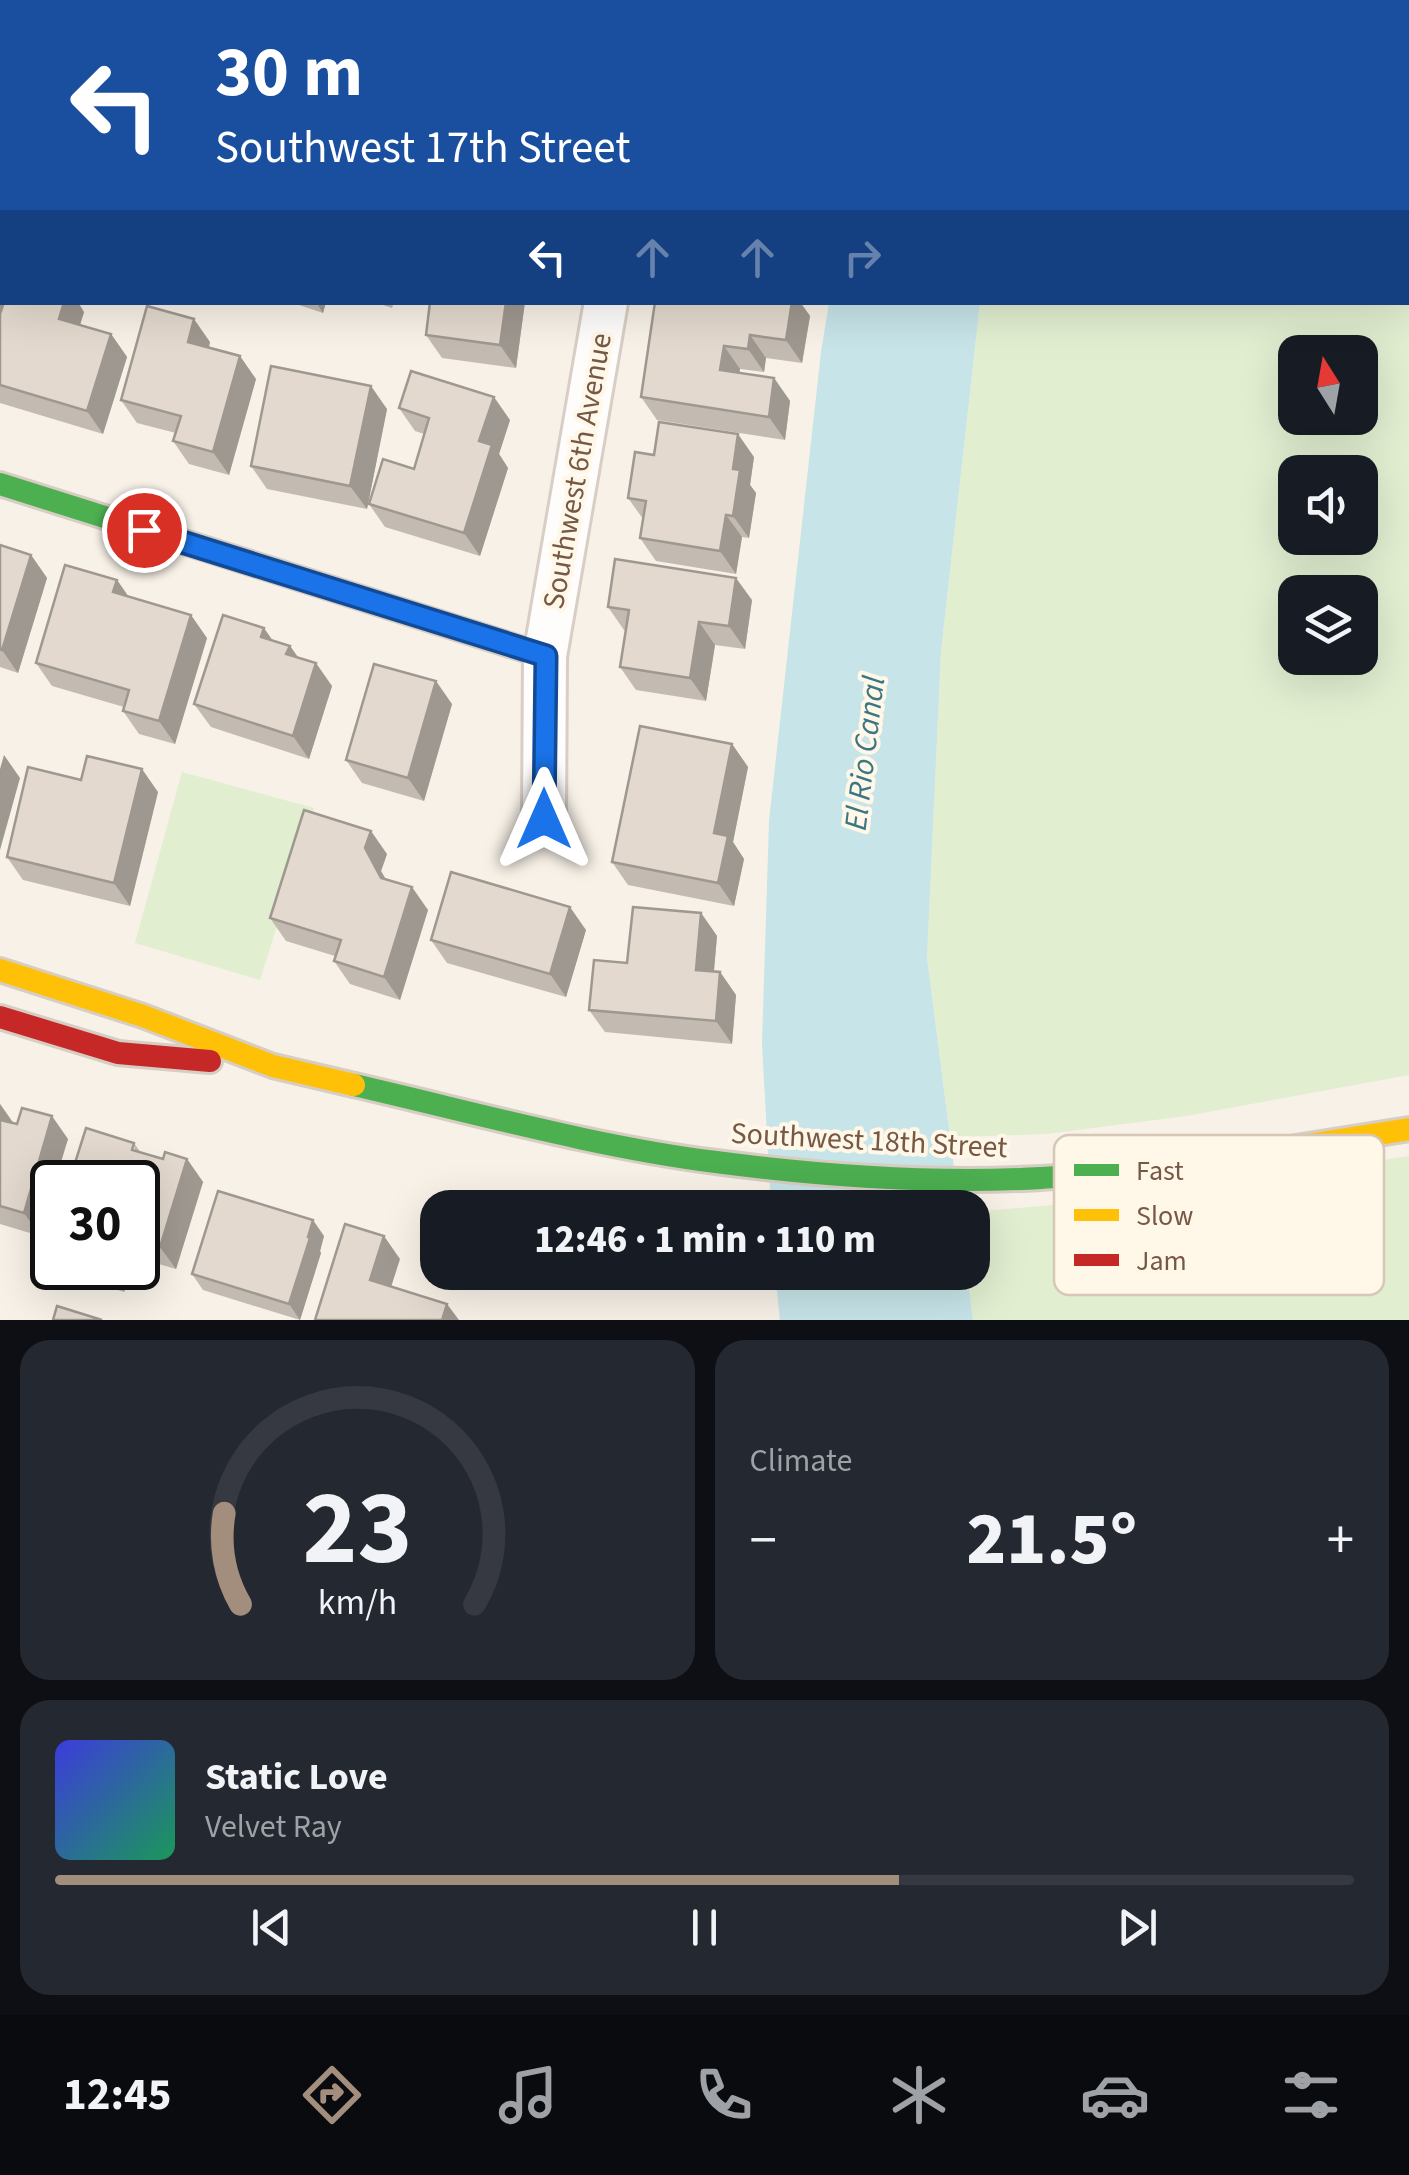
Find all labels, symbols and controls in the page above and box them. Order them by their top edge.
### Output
text: 30 m [215,23,363,123]
icon: left [50,40,180,170]
text: Southwest 17th Street [215,116,630,180]
icon: left [520,230,575,285]
icon: ahead [625,230,680,285]
icon: ahead [730,230,785,285]
icon: right [835,230,890,285]
street label: Southwest 6th Avenue [532,330,623,612]
north arrow [1278,335,1378,435]
map controls [1278,335,1378,675]
button: sound [1278,455,1378,555]
pin [102,488,187,573]
icon: arrive [117,503,172,558]
button: layers [1278,575,1378,675]
water label: El Rio Canal [833,673,897,833]
position arrow [492,767,596,871]
street label: Southwest 18th Street [730,1112,1008,1169]
legend [1054,1135,1384,1295]
text: Fast [1136,1151,1184,1191]
speed limit sign: 30 [30,1160,160,1290]
text: Slow [1136,1196,1193,1236]
text: 12:46 · 1 min · 110 m [534,1213,876,1267]
text: Jam [1136,1241,1187,1281]
text: Climate [750,1438,852,1484]
text: 23 [302,1456,412,1604]
text: 21.5° [966,1486,1137,1593]
text: − [750,1502,777,1580]
text: + [1327,1502,1354,1580]
text: km/h [318,1577,397,1628]
text: Static Love [205,1750,388,1804]
text: Velvet Ray [205,1804,342,1850]
icon: previous [244,1900,299,1955]
icon: pause [677,1900,732,1955]
icon: next [1110,1900,1165,1955]
icon: directions [297,2060,367,2130]
icon: music [493,2060,563,2130]
icon: phone [689,2060,759,2130]
icon: climate [884,2060,954,2130]
icon: car [1080,2060,1150,2130]
icon: filters [1276,2060,1346,2130]
text: 12:45 [63,2063,171,2127]

